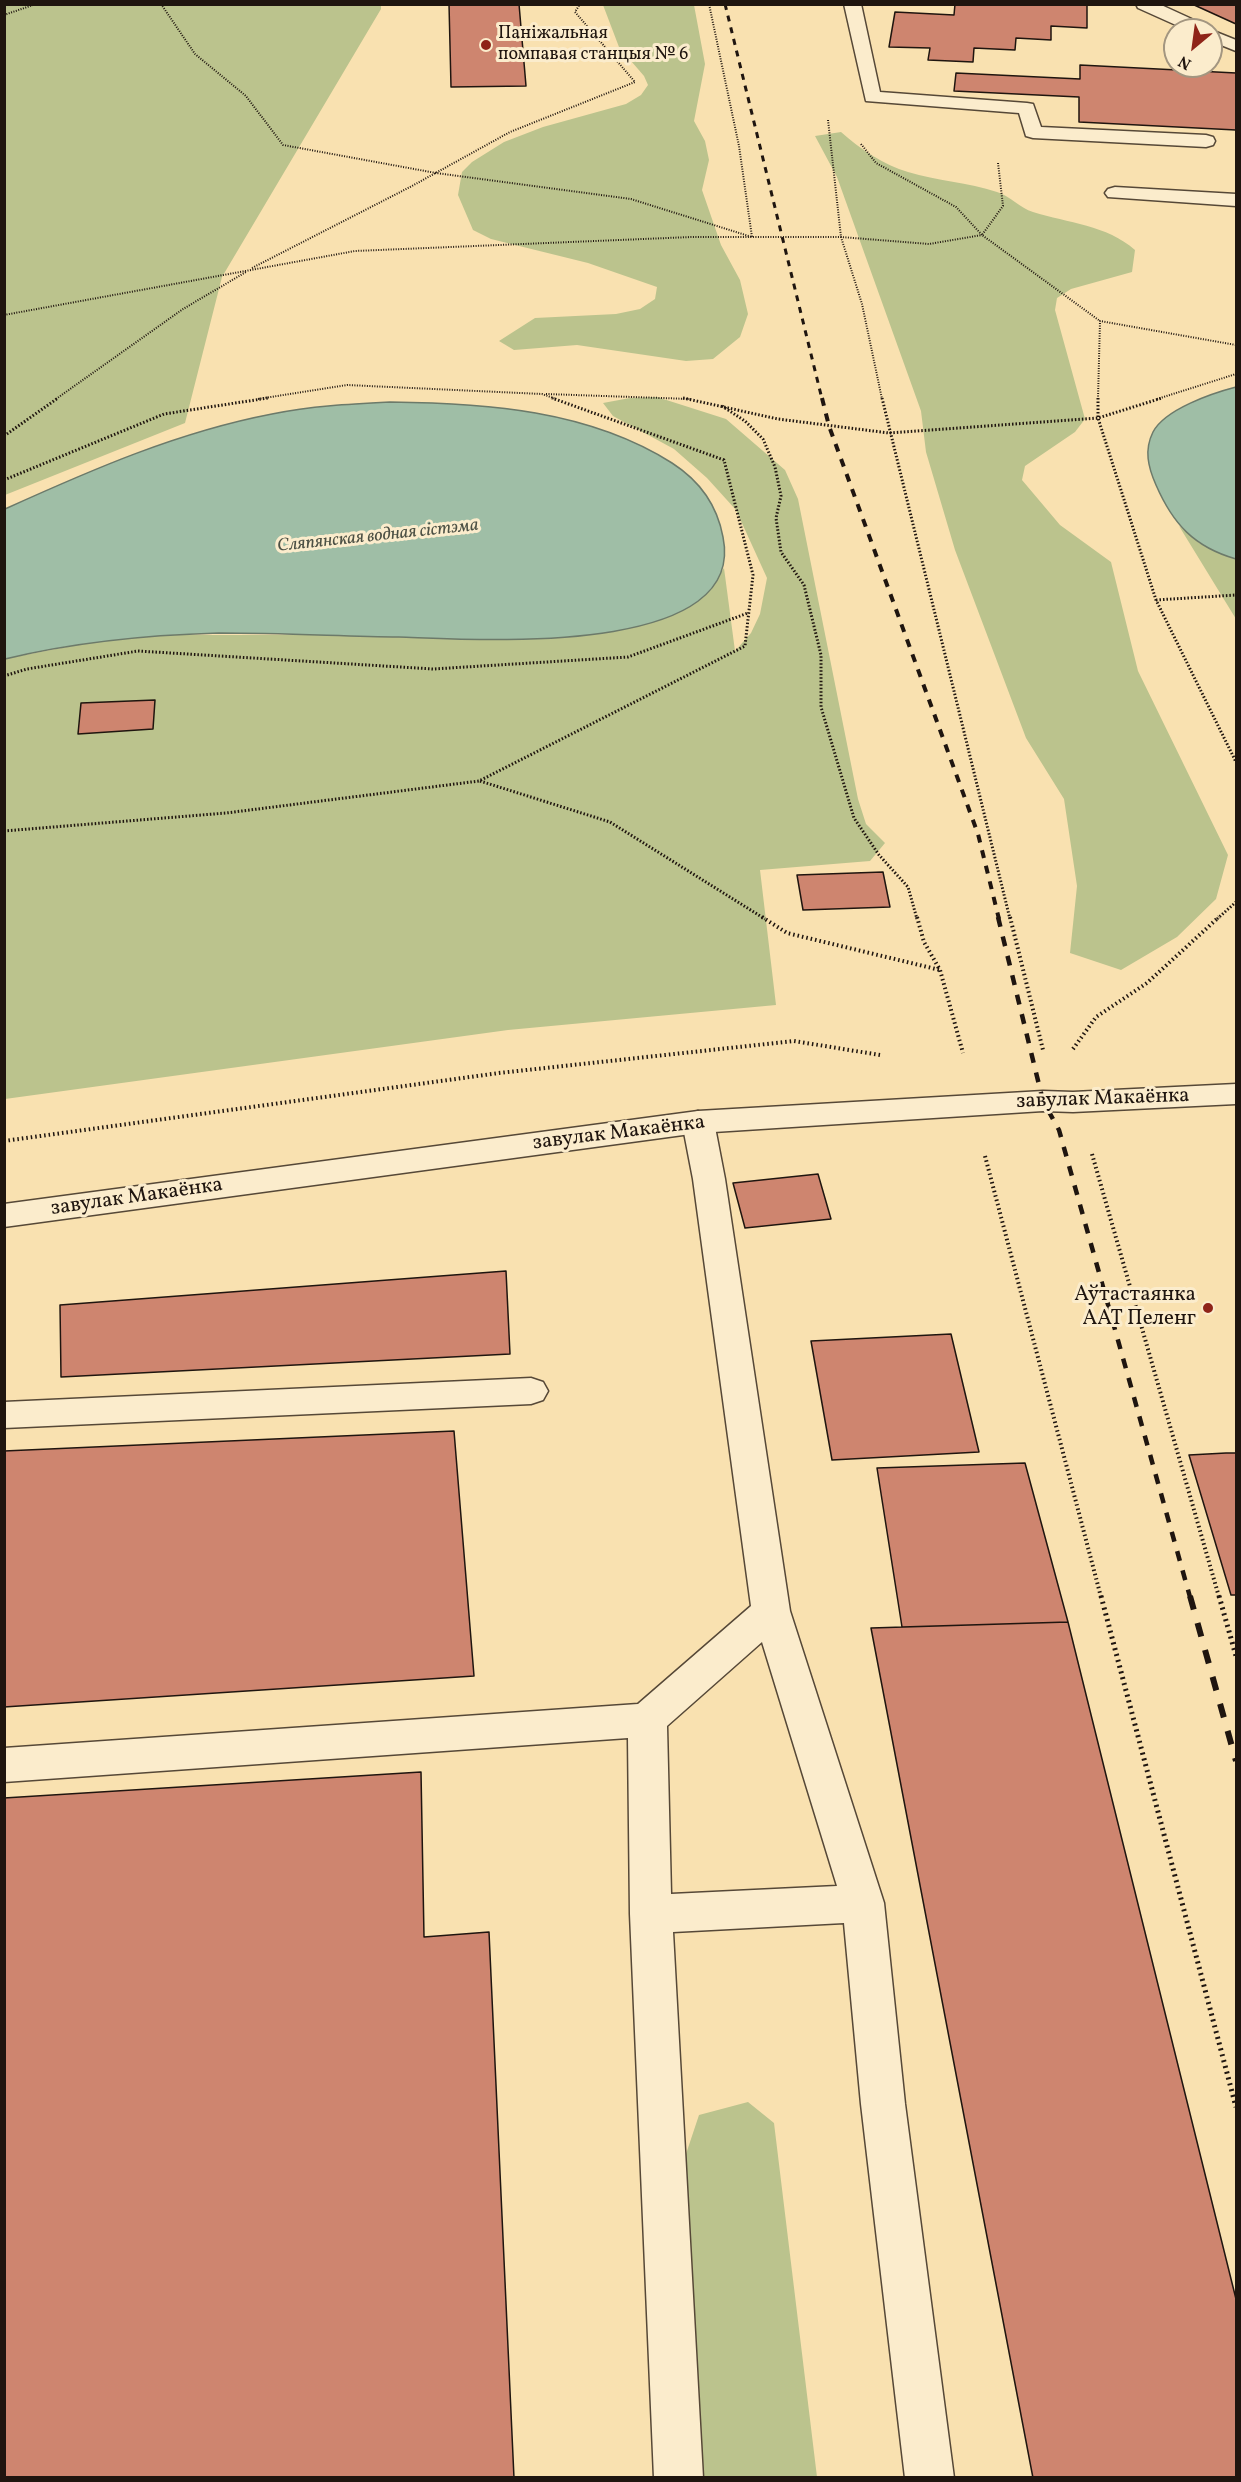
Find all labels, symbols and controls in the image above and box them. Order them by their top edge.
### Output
north arrow [1163,18,1223,78]
place label: Паніжальная помпавая станцыя № 6 [498,24,688,66]
marker: Паніжальная помпавая станцыя № 6 [479,38,493,52]
text: N [1175,50,1196,74]
water label: Сляпянская водная сістэма [276,516,480,558]
street label: завулак Макаёнка [1016,1084,1190,1116]
street label: завулак Макаёнка [531,1111,707,1157]
street label: завулак Макаёнка [49,1173,225,1223]
place label: Аўтастаянка ААТ Пеленг [1074,1283,1196,1333]
marker: Аўтастаянка ААТ Пеленг [1201,1301,1215,1315]

